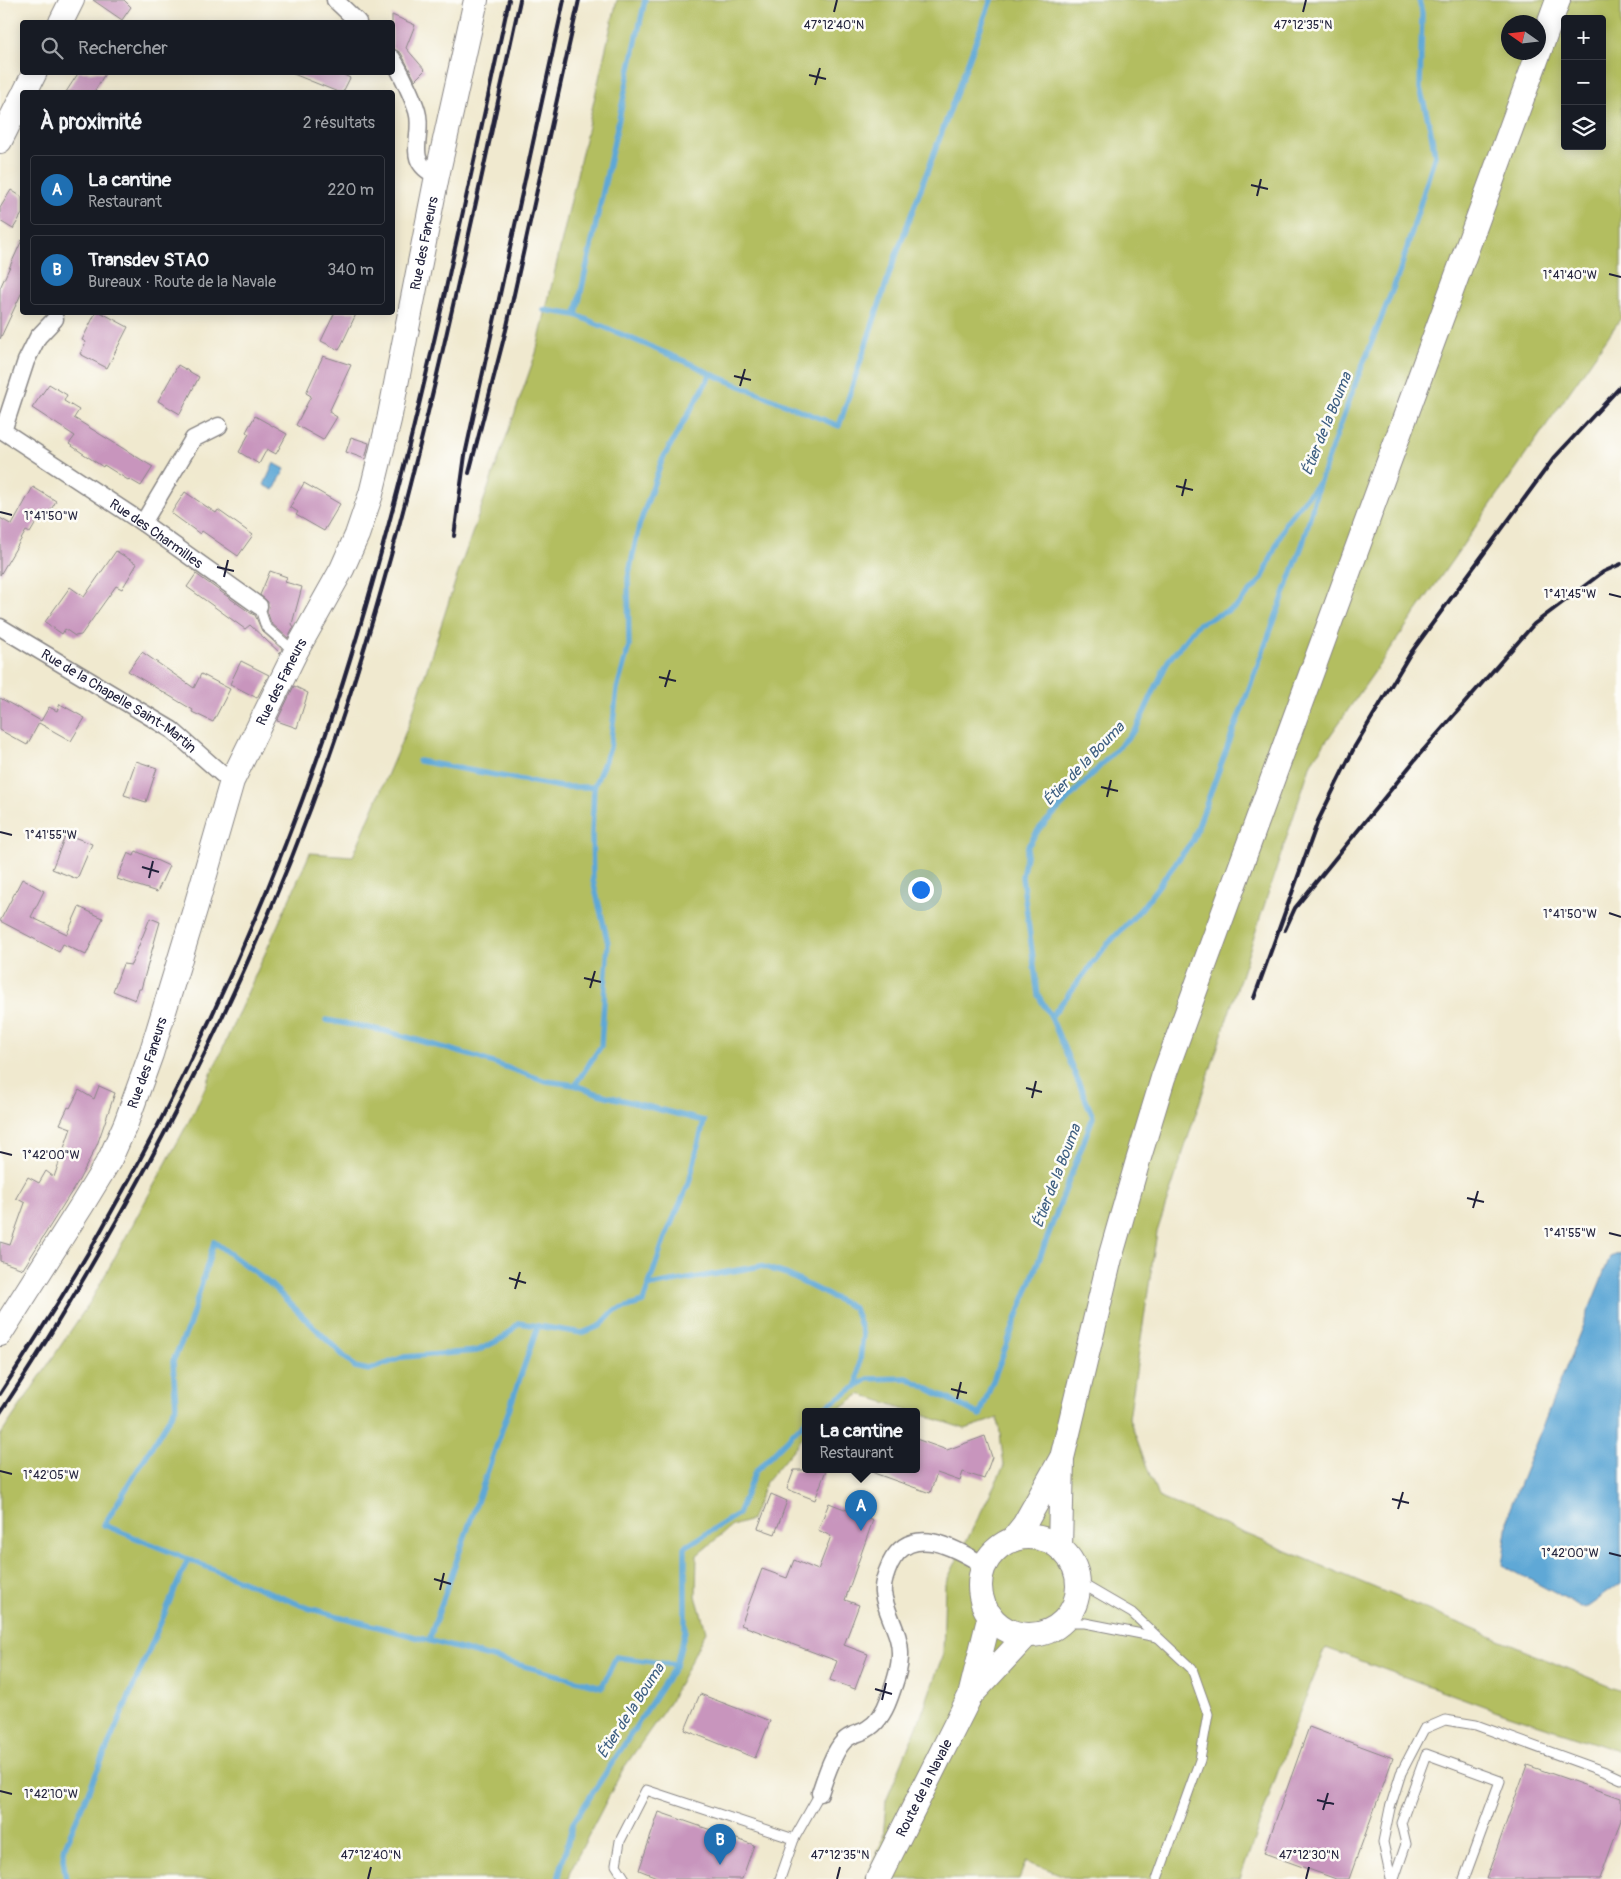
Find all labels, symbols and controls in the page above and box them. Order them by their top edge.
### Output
north arrow [1501,15,1546,60]
map controls [1561,15,1606,150]
button: + [1561,15,1606,60]
text: 47°12'40"N [804,18,864,33]
text: 47°12'35"N [1274,18,1332,33]
search box [20,20,395,75]
icon: search [38,34,66,62]
text: Rechercher [78,36,168,60]
button: − [1561,60,1606,105]
button: layers [1561,105,1606,150]
text: À proximité [40,109,143,136]
text: 2 résultats [303,113,375,133]
text: La cantine [88,168,171,192]
text: A [52,180,62,200]
text: 220 m [328,180,374,200]
text: Restaurant [88,192,162,212]
street label: Rue des Faneurs [406,194,441,292]
text: Transdev STAO [88,248,209,272]
text: B [52,260,62,280]
text: 340 m [327,260,374,280]
text: 1°41'40"W [1543,268,1597,283]
text: Bureaux · Route de la Navale [88,272,276,292]
water label: Étier de la Bouma [1298,369,1357,478]
street label: Rue des Charmilles [107,495,207,572]
text: 1°41'50"W [24,509,78,524]
text: 1°41'45"W [1544,587,1596,602]
street label: Rue des Faneurs [252,635,310,728]
street label: Rue de la Chapelle Saint-Martin [38,645,200,756]
water label: Étier de la Bouma [1039,717,1129,810]
text: 1°41'55"W [25,828,77,843]
your location [908,877,934,903]
text: 1°41'50"W [1543,907,1597,922]
street label: Rue des Faneurs [124,1014,170,1111]
water label: Étier de la Bouma [1029,1121,1086,1230]
text: 1°42'00"W [22,1148,80,1163]
text: 1°41'55"W [1544,1226,1596,1241]
popup [802,1408,920,1473]
text: La cantine [819,1419,903,1443]
text: Restaurant [819,1443,893,1463]
text: 1°42'05"W [23,1468,79,1483]
pin: A [845,1490,877,1531]
text: 1°42'00"W [1541,1546,1599,1561]
water label: Étier de la Bouma [593,1659,669,1762]
street label: Route de la Navale [892,1736,956,1840]
text: 1°42'10"W [24,1787,78,1802]
pin: B [704,1824,736,1865]
text: 47°12'40"N [341,1848,401,1863]
text: 47°12'35"N [811,1848,869,1863]
text: 47°12'30"N [1279,1848,1339,1863]

